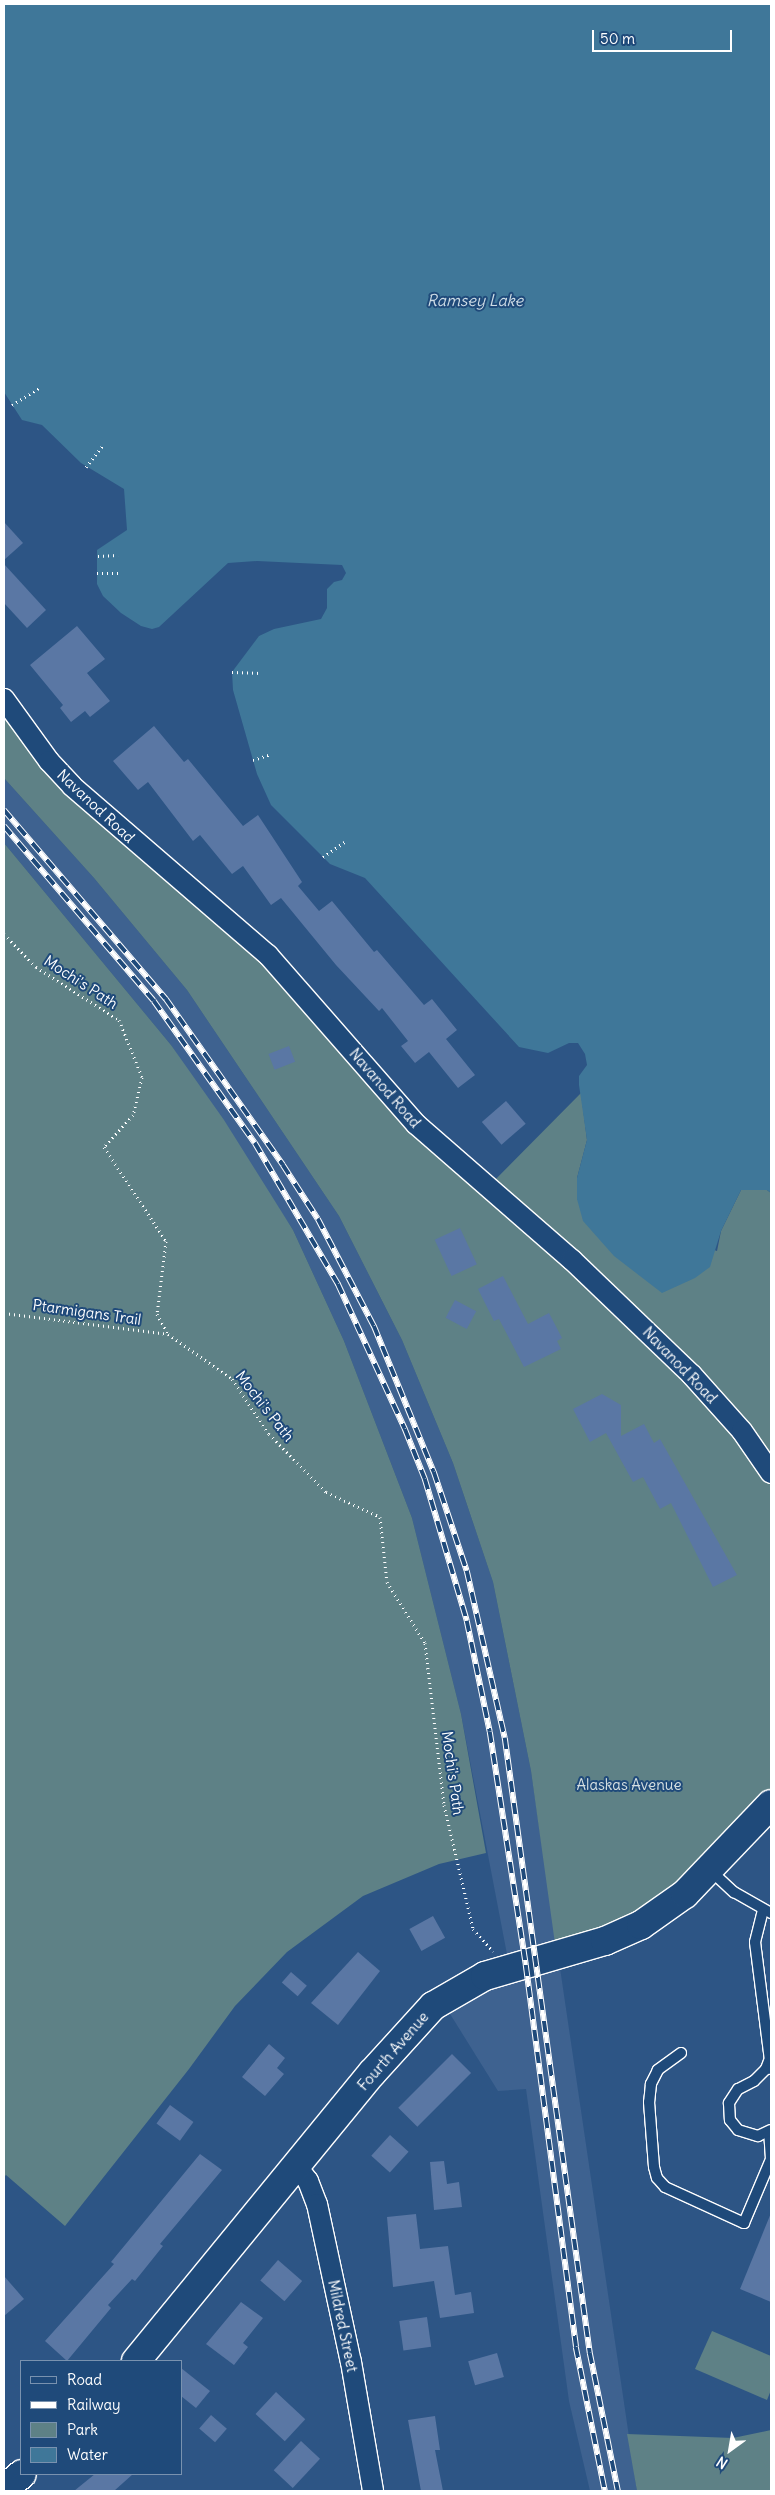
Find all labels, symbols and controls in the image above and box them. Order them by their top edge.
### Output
scale bar [595,20,735,52]
text: 50 m [600,29,635,48]
water label: Ramsey Lake [427,290,523,310]
street label: Navanod Road [54,766,138,846]
street label: Mochi's Path [41,951,121,1013]
street label: Navanod Road [346,1045,424,1131]
street label: Ptarmigans Trail [32,1295,142,1329]
street label: Navanod Road [639,1323,721,1407]
street label: Mochi's Path [232,1367,298,1445]
street label: Mochi's Path [438,1730,468,1816]
park label: Alaskas Avenue [576,1776,682,1794]
street label: Fourth Avenue [354,2008,432,2094]
street label: Mildred Street [324,2278,362,2374]
legend [20,2360,182,2475]
text: Road [67,2370,102,2389]
text: Railway [67,2395,121,2414]
text: Park [67,2420,98,2439]
north arrow [705,2425,755,2475]
text: Water [67,2445,108,2464]
text: N [713,2453,731,2473]

